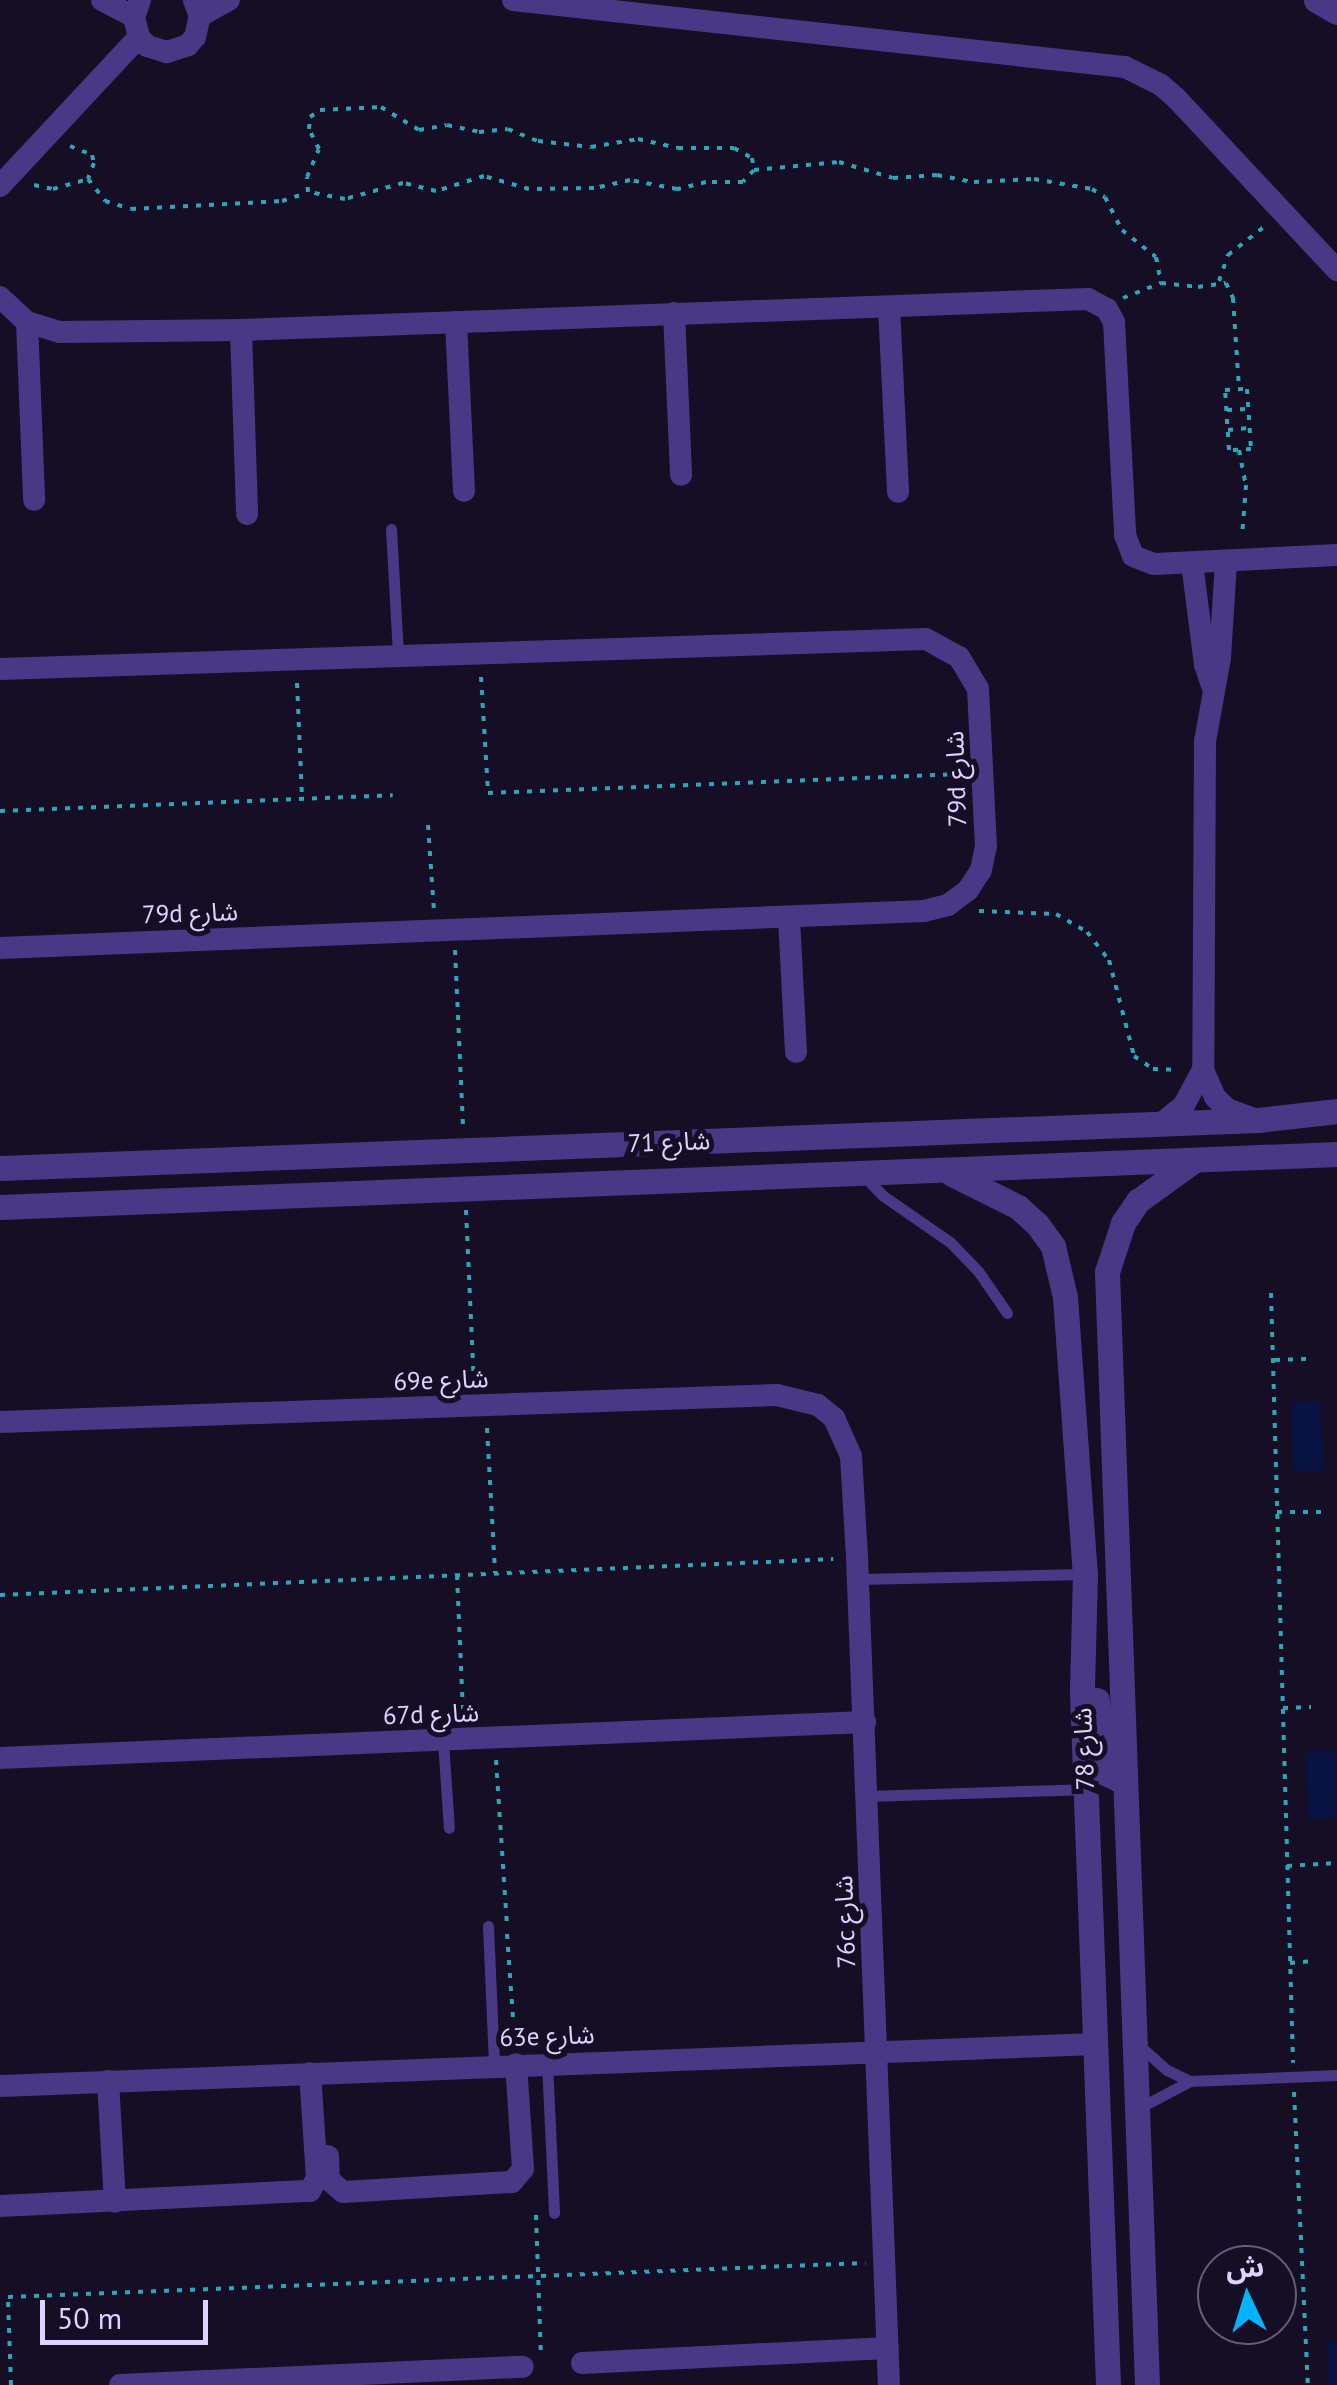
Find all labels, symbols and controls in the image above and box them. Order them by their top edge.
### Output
street label: 79d شارع [939,730,973,828]
street label: 79d شارع [141,896,239,930]
street label: شارع 71 [627,1126,711,1158]
street label: 69e شارع [393,1363,489,1397]
street label: 67d شارع [382,1697,480,1731]
street label: شارع 78 [1068,1707,1100,1791]
street label: 76c شارع [828,1875,862,1969]
street label: 63e شارع [499,2019,595,2053]
north arrow [1197,2245,1297,2345]
text: ش [1225,2247,1265,2286]
scale bar [45,2280,212,2342]
text: 50 m [57,2298,122,2337]

